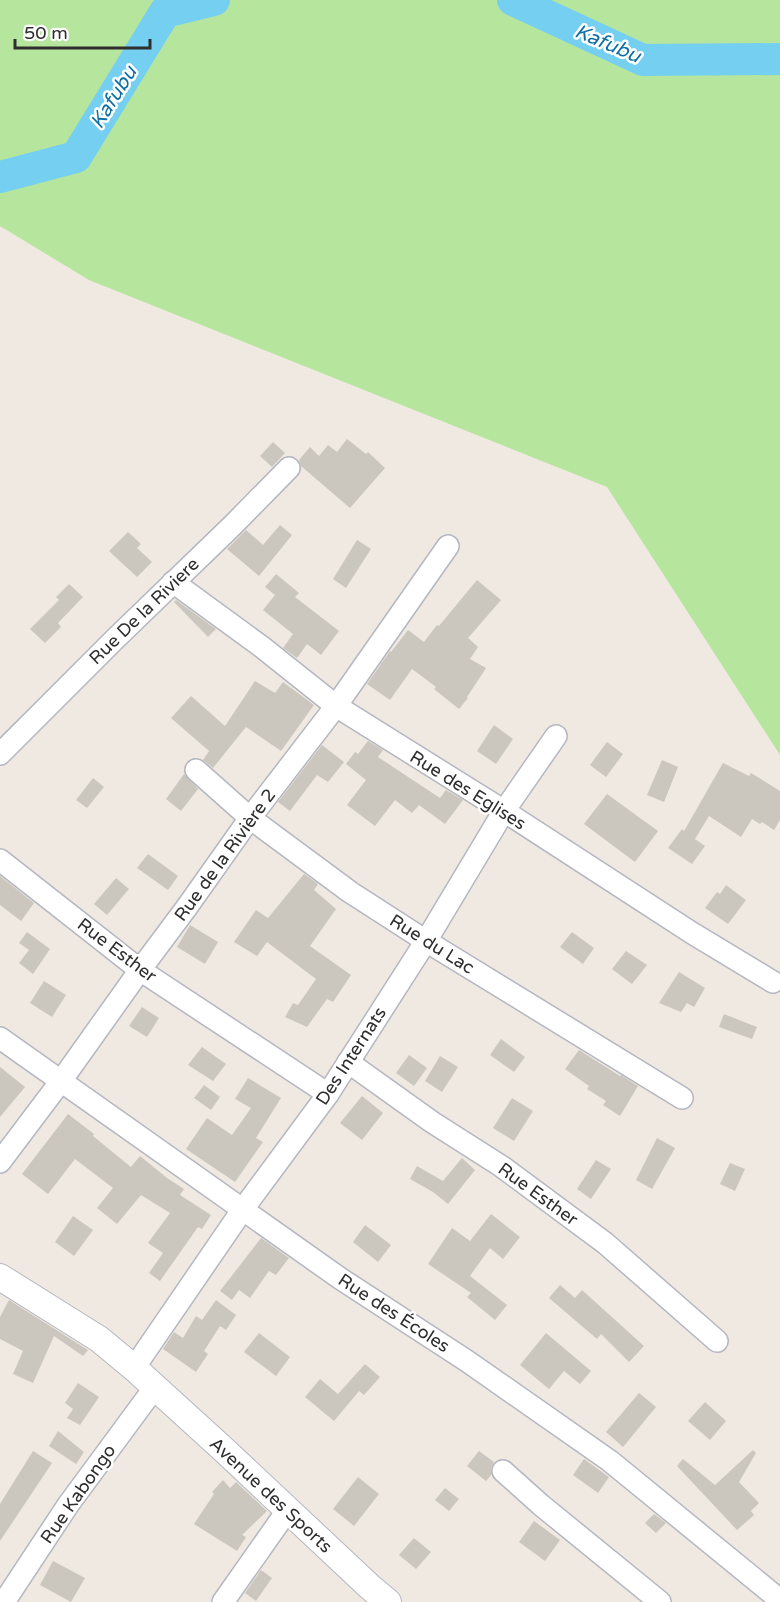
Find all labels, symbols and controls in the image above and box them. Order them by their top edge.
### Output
scale bar [15,12,150,50]
water label: Kafubu [571,19,646,69]
text: 50 m [24,22,68,44]
water label: Kafubu [85,60,143,133]
street label: Rue De la Riviere [84,553,204,669]
street label: Rue des Eglises [406,746,530,834]
street label: Rue de la Rivière 2 [170,784,280,926]
street label: Rue du Lac [386,909,478,979]
street label: Rue Esther [73,913,161,987]
street label: Des Internats [311,1003,391,1109]
street label: Rue Esther [494,1158,582,1230]
street label: Rue des Écoles [334,1269,454,1357]
street label: Avenue des Sports [205,1433,337,1557]
street label: Rue Kabongo [36,1440,120,1548]

